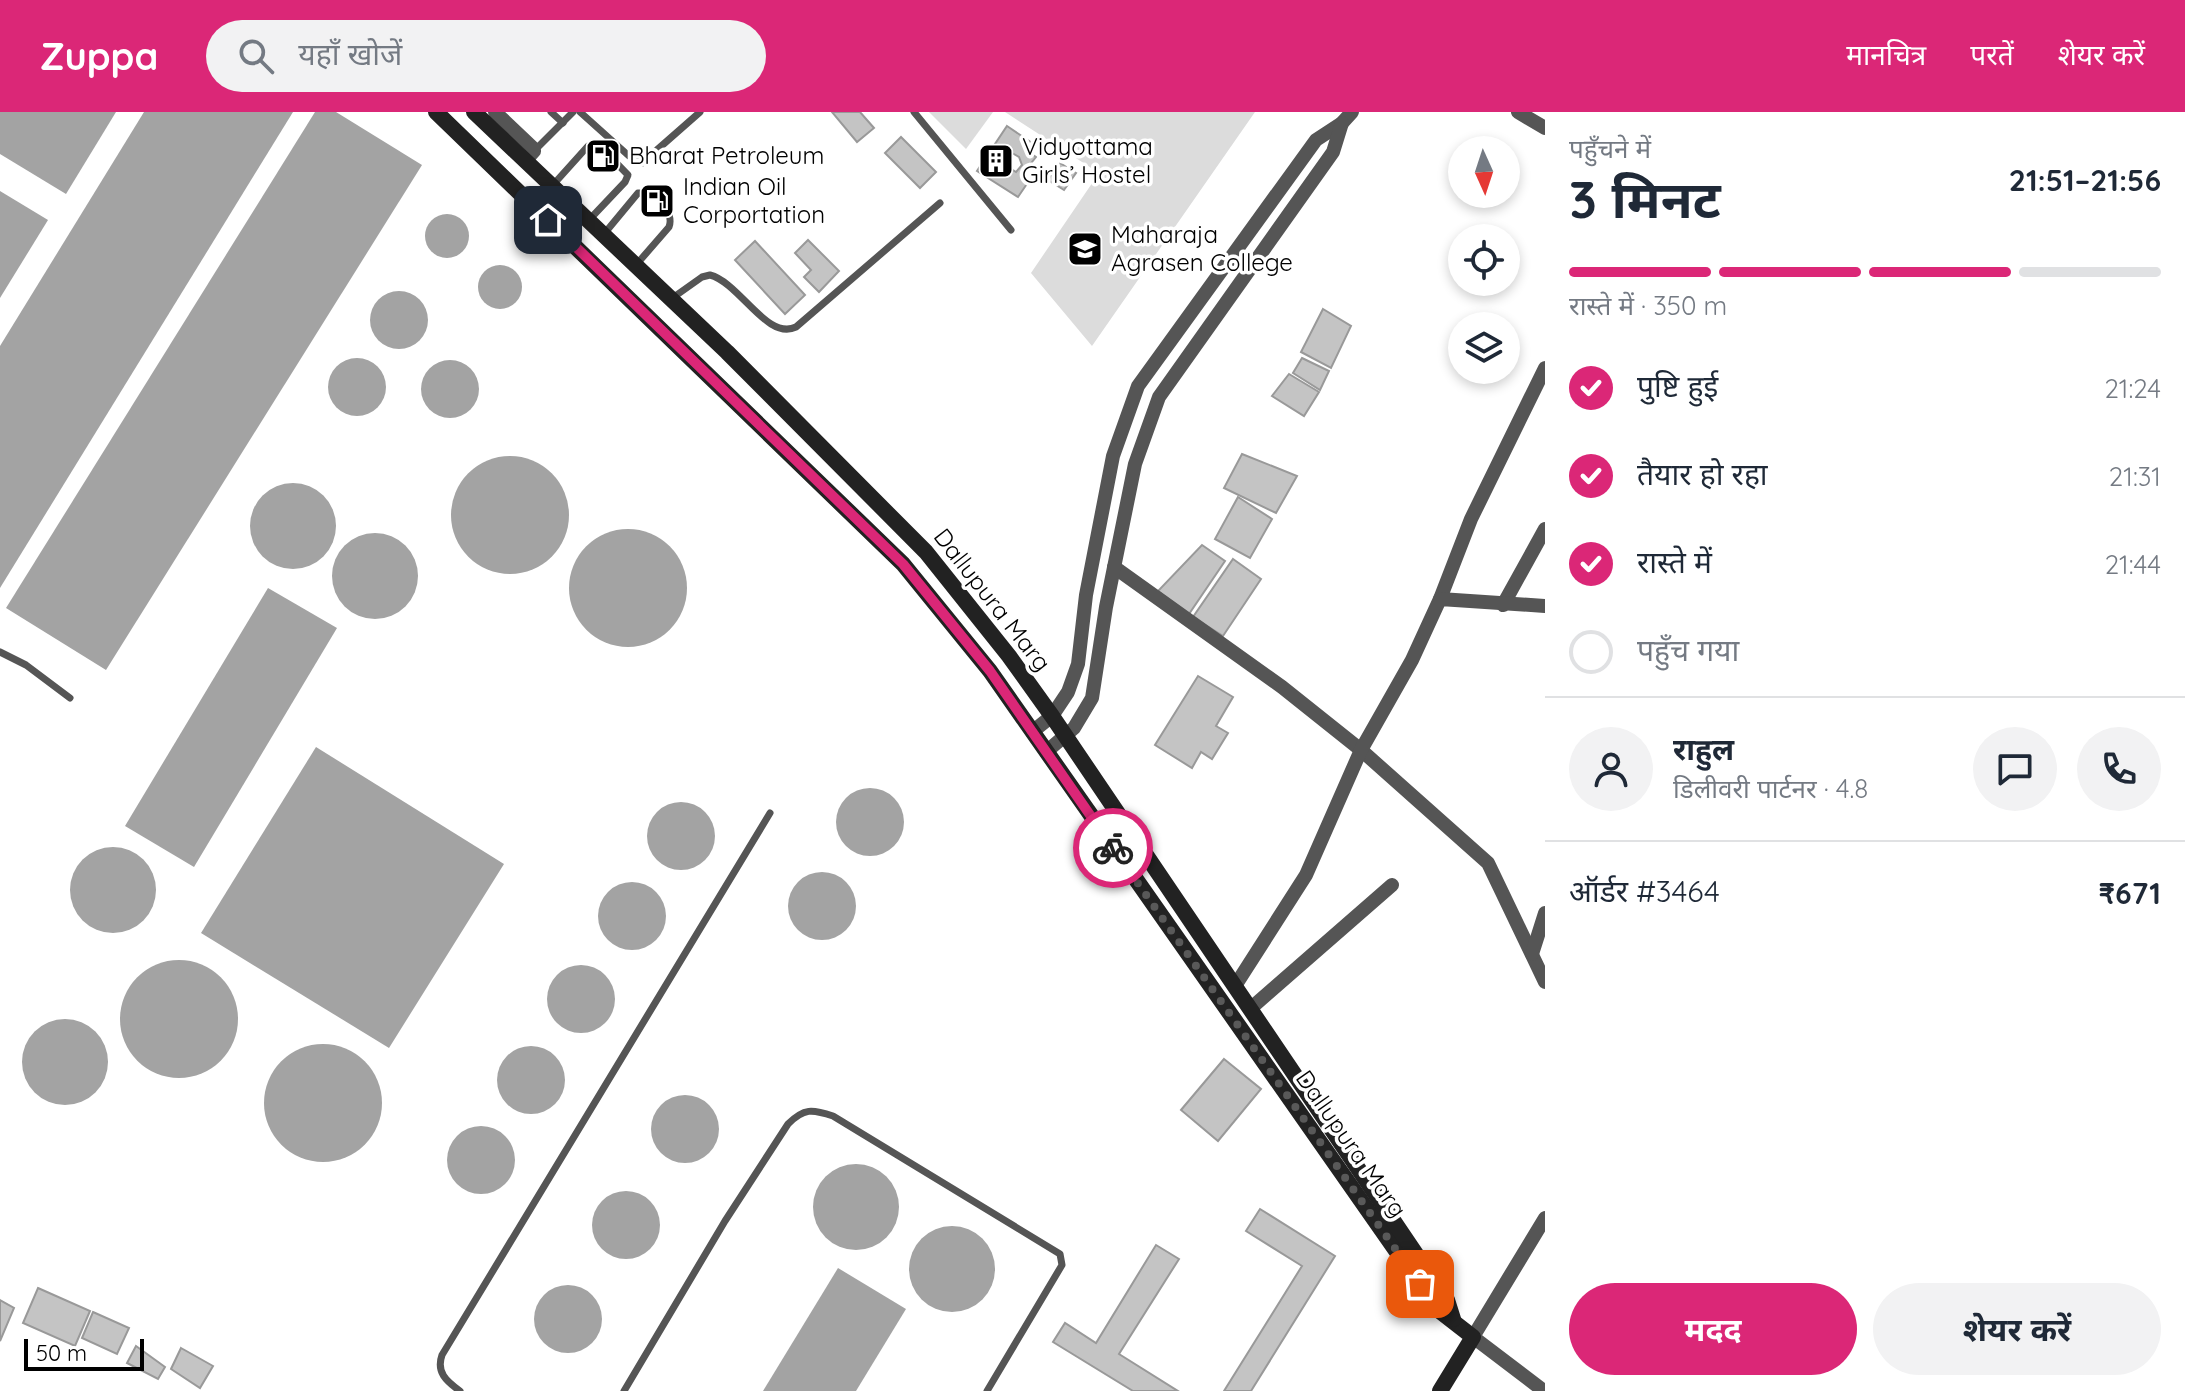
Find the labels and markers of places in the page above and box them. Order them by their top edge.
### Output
place label: Vidyottama Girls’ Hostel [1022,131,1153,189]
fuel station icon: Bharat Petroleum [584,137,622,175]
place label: Bharat Petroleum [629,140,824,170]
building icon: Vidyottama Girls’ Hostel [977,142,1015,180]
place label: Indian Oil Corportation [683,171,825,229]
fuel station icon: Indian Oil Corportation [638,182,676,220]
pin [514,186,582,254]
place label: Maharaja Agrasen College [1111,219,1293,277]
school or university icon: Maharaja Agrasen College [1066,230,1104,268]
pin [1386,1250,1454,1318]

